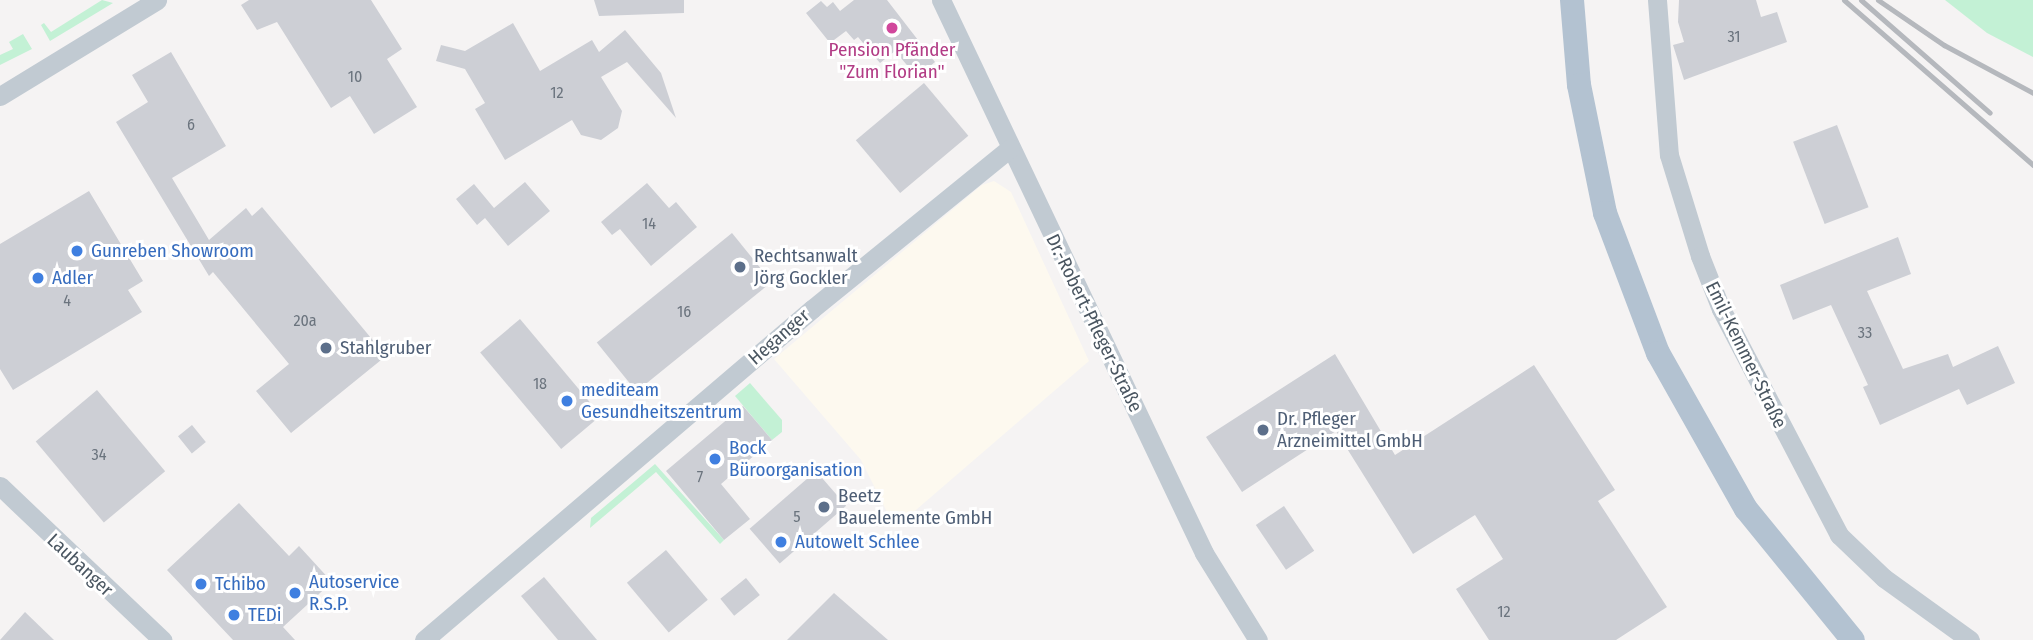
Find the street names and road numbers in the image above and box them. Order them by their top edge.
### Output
street label: Dr.-Robert-Pfleger-Straße [1041,230,1147,416]
street label: Emil-Kemmer-Straße [1701,278,1791,432]
street label: Heganger [744,304,814,370]
street label: Laubanger [42,529,118,601]

